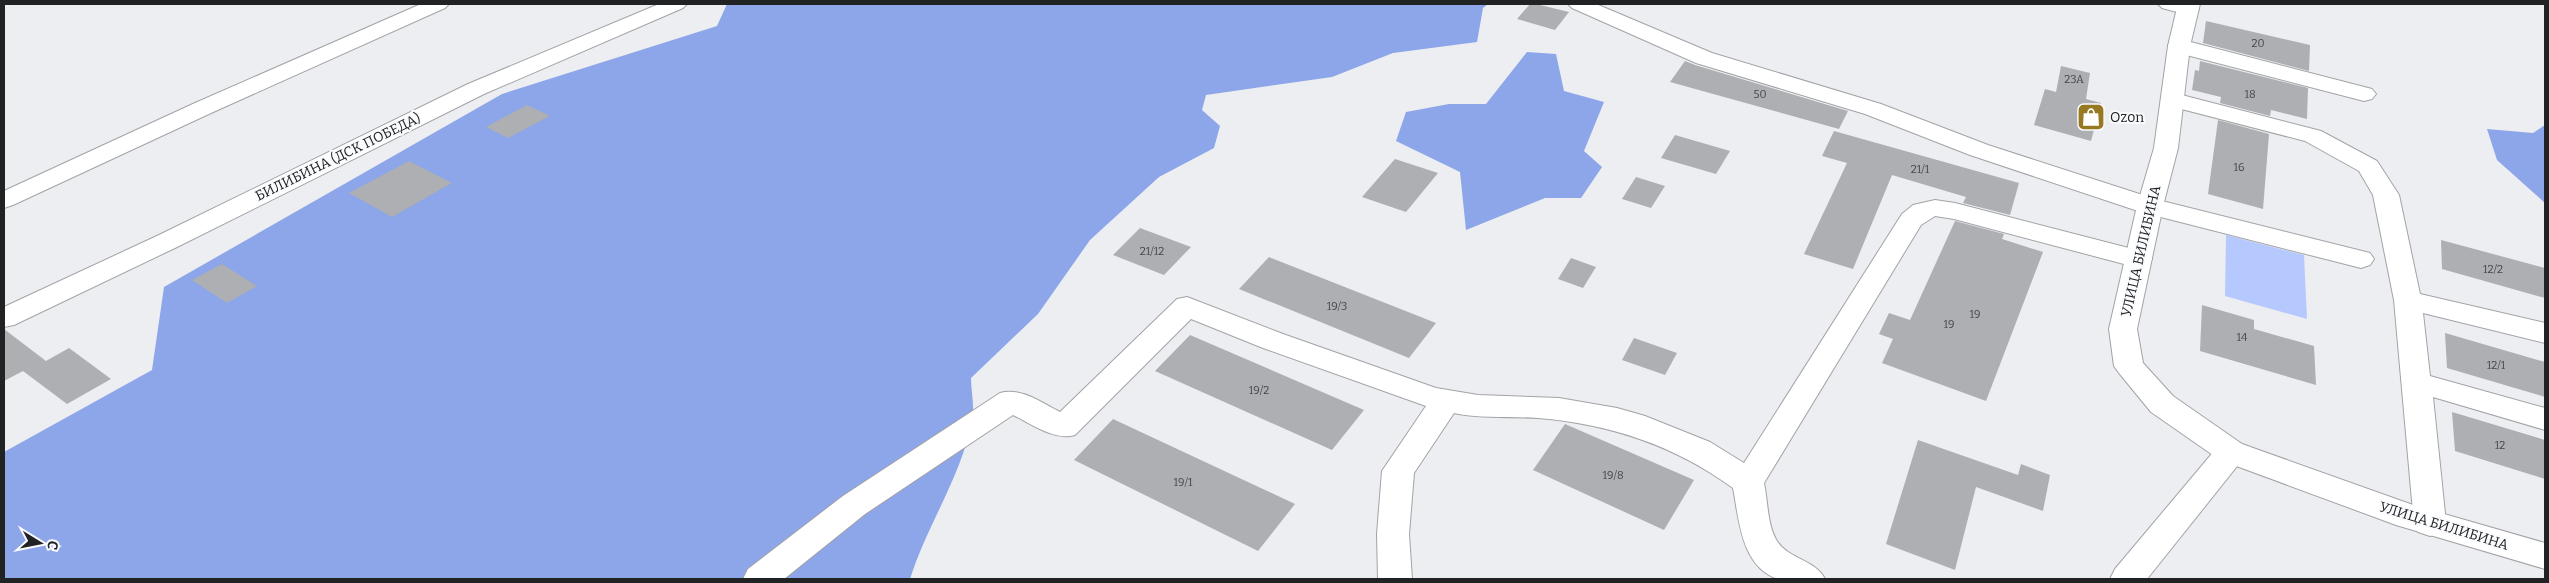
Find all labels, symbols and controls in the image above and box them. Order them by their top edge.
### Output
house number: 20 [2251,37,2265,50]
house number: 23А [2064,73,2084,86]
house number: 50 [1754,88,1766,101]
house number: 18 [2244,88,2256,101]
shop icon: Ozon [2076,102,2106,132]
place label: Ozon [2110,109,2144,126]
street label: БИЛИБИНА (ДСК ПОБЕДА) [253,110,423,204]
house number: 16 [2234,161,2244,174]
house number: 21/1 [1911,163,1930,176]
street label: УЛИЦА БИЛИБИНА [2118,184,2164,318]
house number: 21/12 [1140,245,1164,258]
house number: 12/2 [2483,263,2503,276]
house number: 19/3 [1327,300,1347,313]
house number: 19 [1970,308,1980,321]
house number: 19 [1944,318,1954,331]
house number: 14 [2237,331,2248,344]
house number: 12/1 [2487,359,2506,372]
house number: 19/2 [1249,384,1269,397]
house number: 12 [2495,439,2505,452]
house number: 19/8 [1603,469,1624,482]
house number: 19/1 [1174,476,1193,489]
street label: УЛИЦА БИЛИБИНА [2377,498,2511,554]
north arrow [15,518,65,568]
text: С [43,539,61,551]

